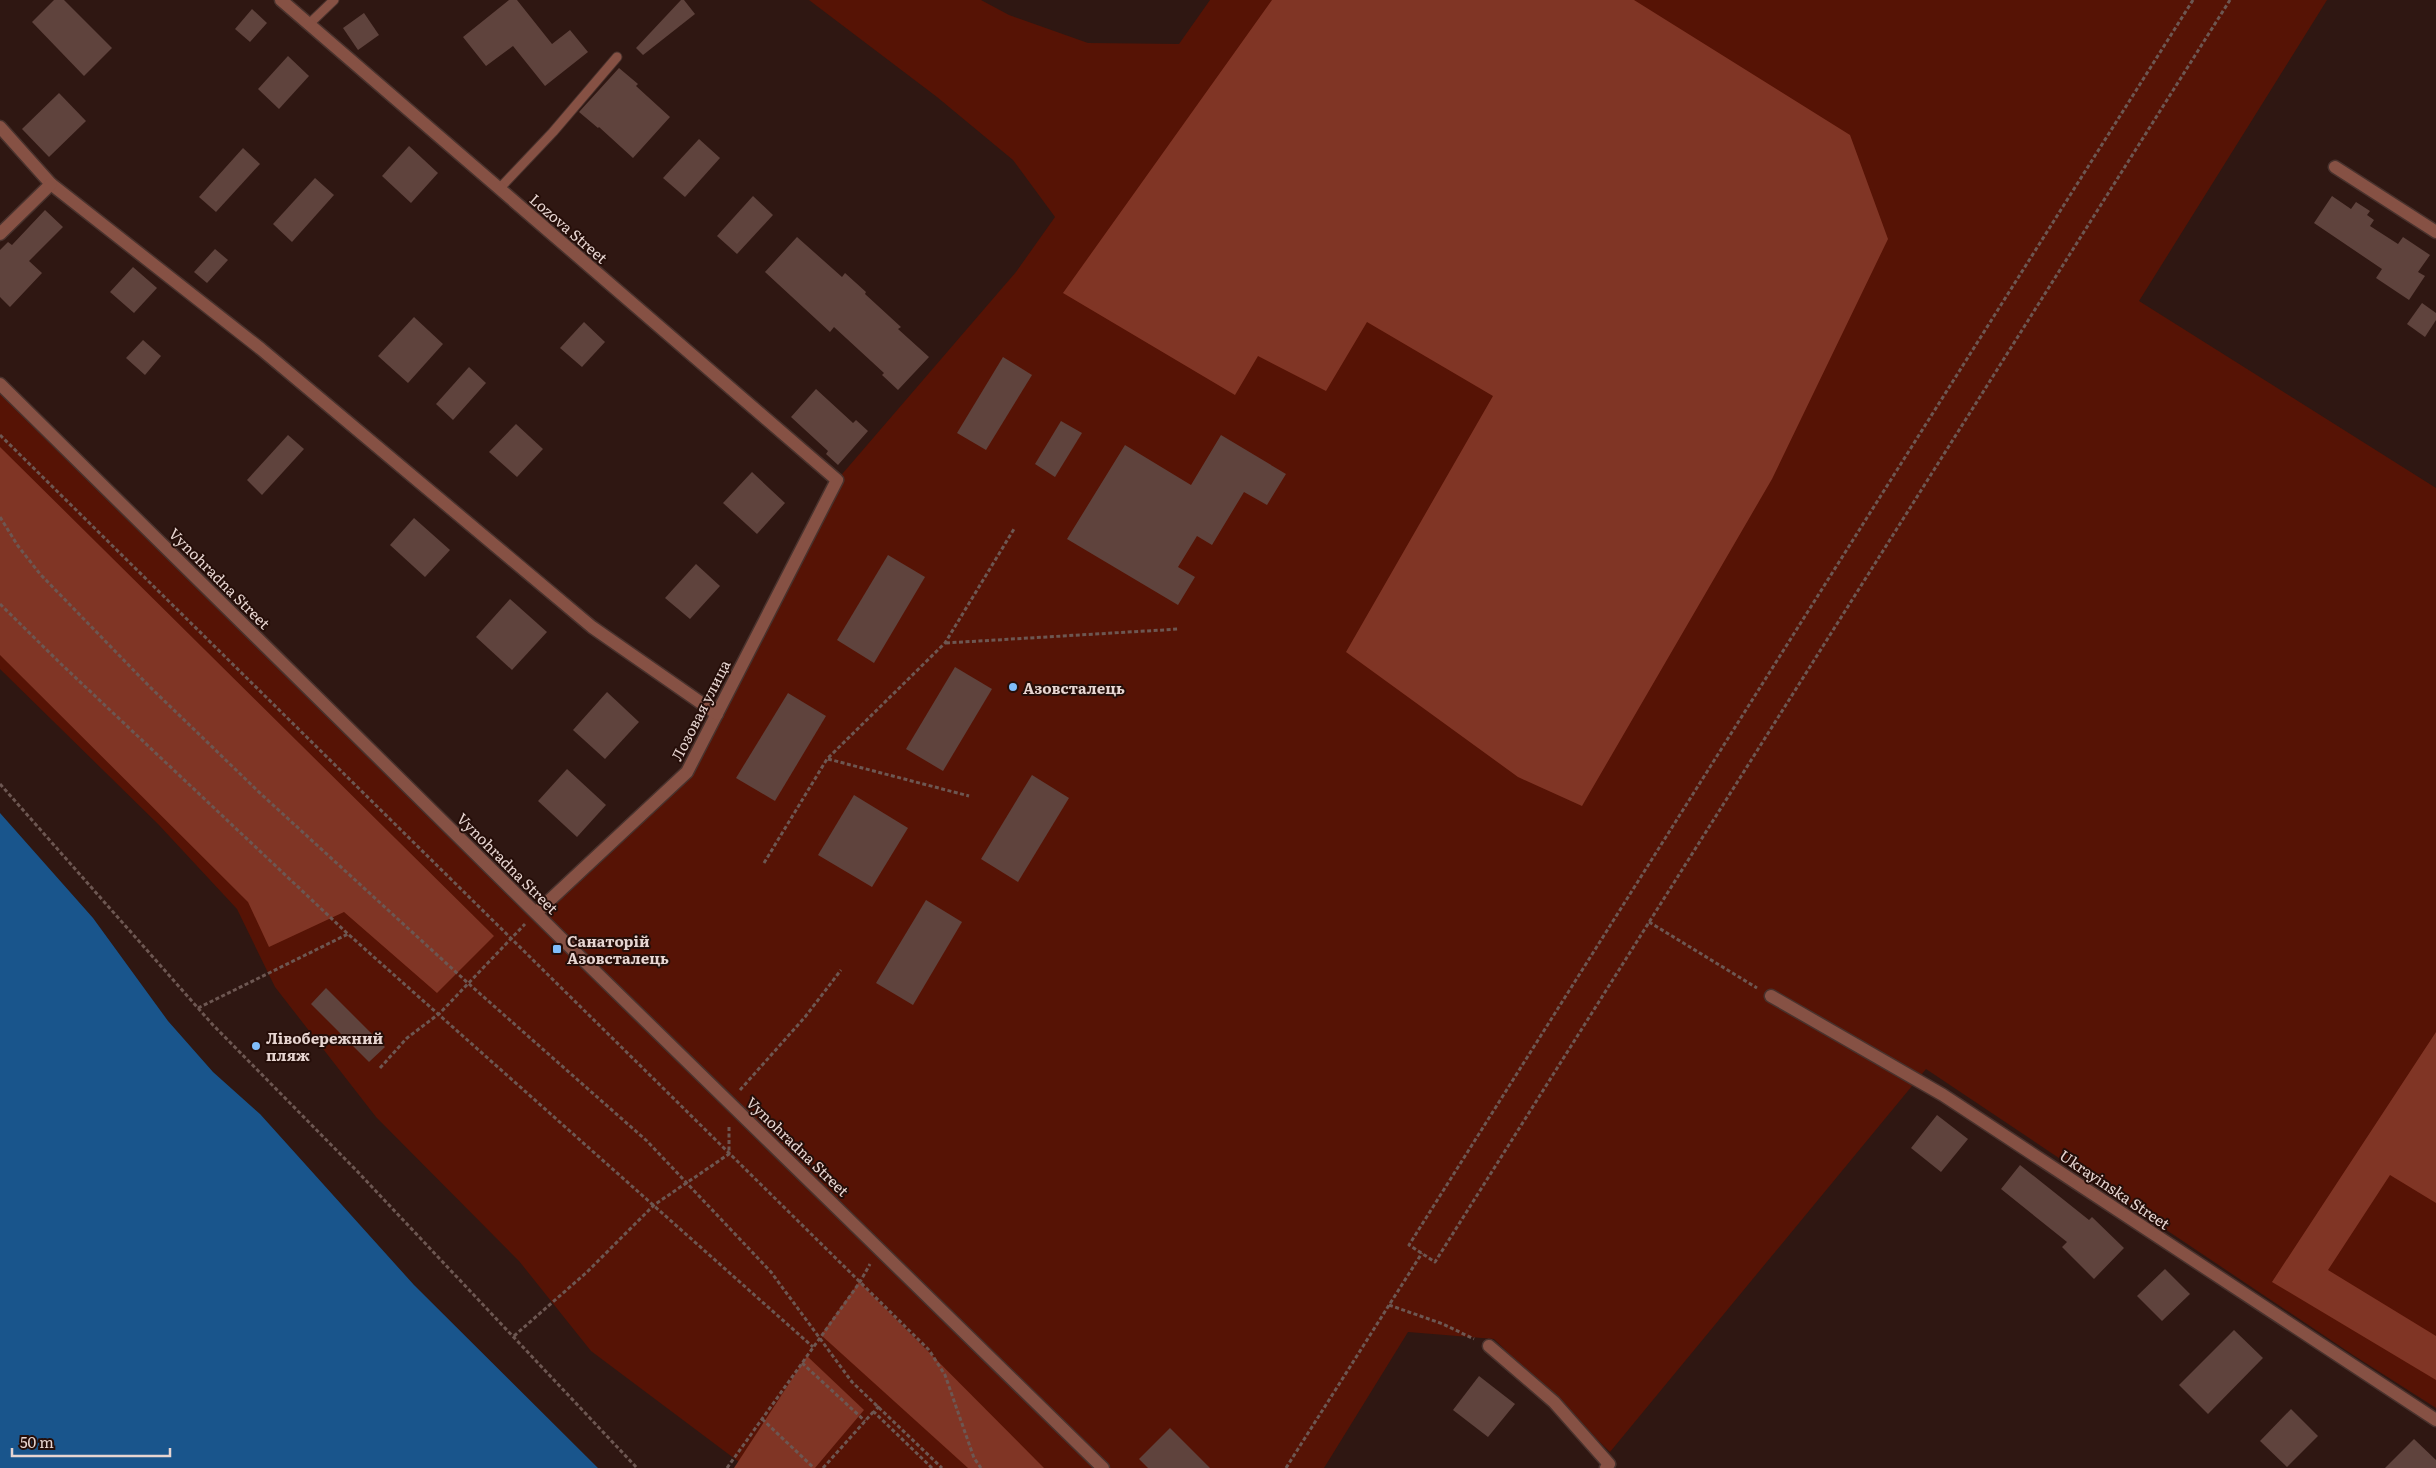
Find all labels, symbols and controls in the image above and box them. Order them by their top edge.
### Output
street label: Lozova Street [525,188,613,268]
street label: Vynohradna Street [164,522,276,634]
street label: Лозовая улица [665,655,736,765]
place label: Азовсталець [1023,676,1125,699]
marker: Азовсталець [1007,681,1019,693]
street label: Vynohradna Street [452,807,564,919]
place label: Санаторій Азовсталець [567,929,669,969]
marker: Санаторій Азовсталець [551,943,563,955]
place label: Лівобережний пляж [266,1026,384,1066]
marker: Лівобережний пляж [250,1040,262,1052]
street label: Vynohradna Street [741,1091,855,1201]
street label: Ukrayinska Street [2055,1143,2175,1235]
scale bar [12,1426,170,1458]
text: 50 m [20,1430,54,1453]

